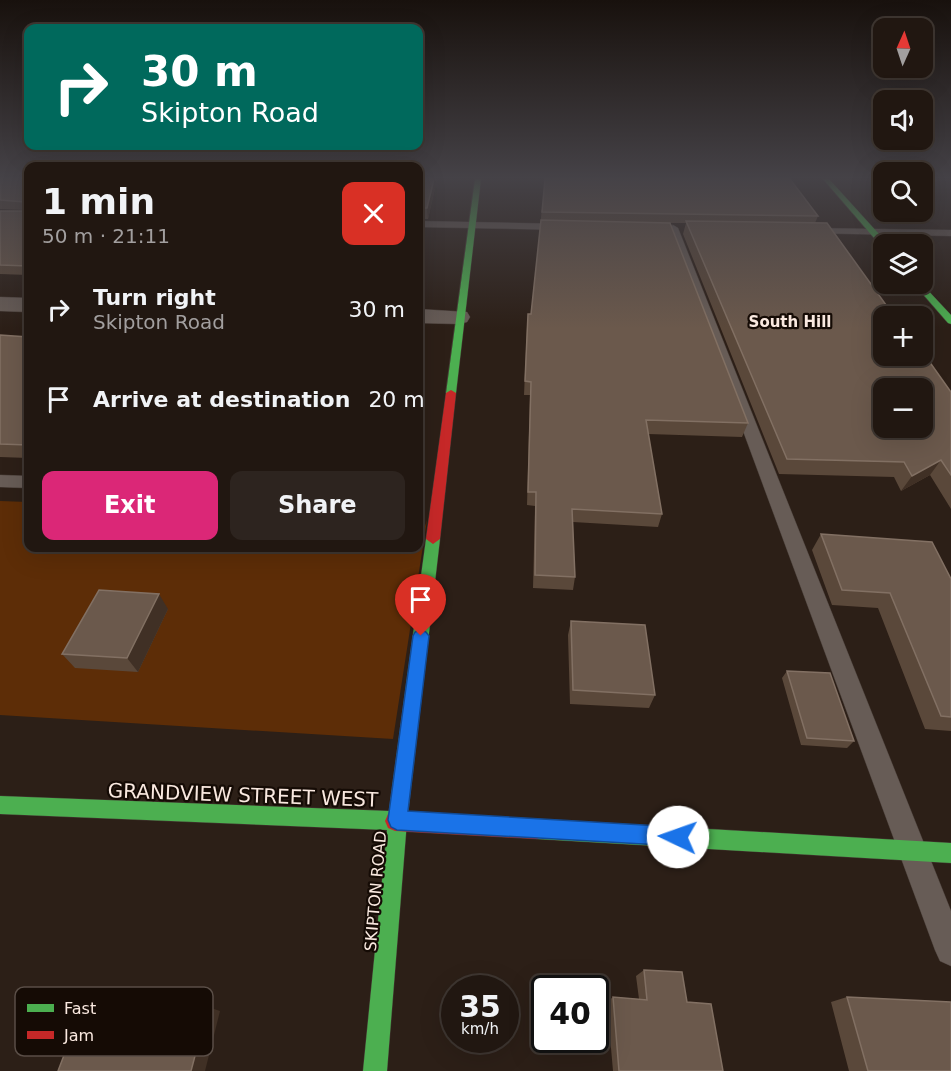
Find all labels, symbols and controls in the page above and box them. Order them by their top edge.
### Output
north arrow [873,18,933,78]
map controls [873,18,933,438]
text: 30 m [141,47,258,96]
icon: right [42,48,120,126]
button: sound [873,90,933,150]
text: Skipton Road [141,97,319,128]
button: search [873,162,933,222]
text: 1 min [42,181,155,222]
button: close [342,182,405,245]
text: 50 m · 21:11 [42,224,170,248]
button: layers [873,234,933,294]
text: Turn right [93,285,216,310]
icon: right [42,293,75,326]
text: 30 m [349,297,405,322]
button: + [873,306,933,366]
text: Skipton Road [93,310,225,334]
district label: South Hill [749,313,831,331]
button: − [873,378,933,438]
icon: arrive [42,383,75,416]
text: Arrive at destination [93,387,350,412]
text: 20 m [368,387,425,412]
button: Exit [42,471,218,540]
button: Share [230,471,405,540]
pin [395,574,446,636]
icon: arrive [404,583,437,616]
street label: GRANDVIEW STREET WEST [107,778,379,812]
position arrow [646,805,710,869]
street label: SKIPTON ROAD [361,830,390,952]
speed limit sign: 40 [531,975,609,1053]
legend [15,987,213,1056]
text: 35 [459,989,501,1024]
text: Fast [64,999,96,1018]
text: km/h [461,1020,499,1038]
text: Jam [63,1026,94,1045]

